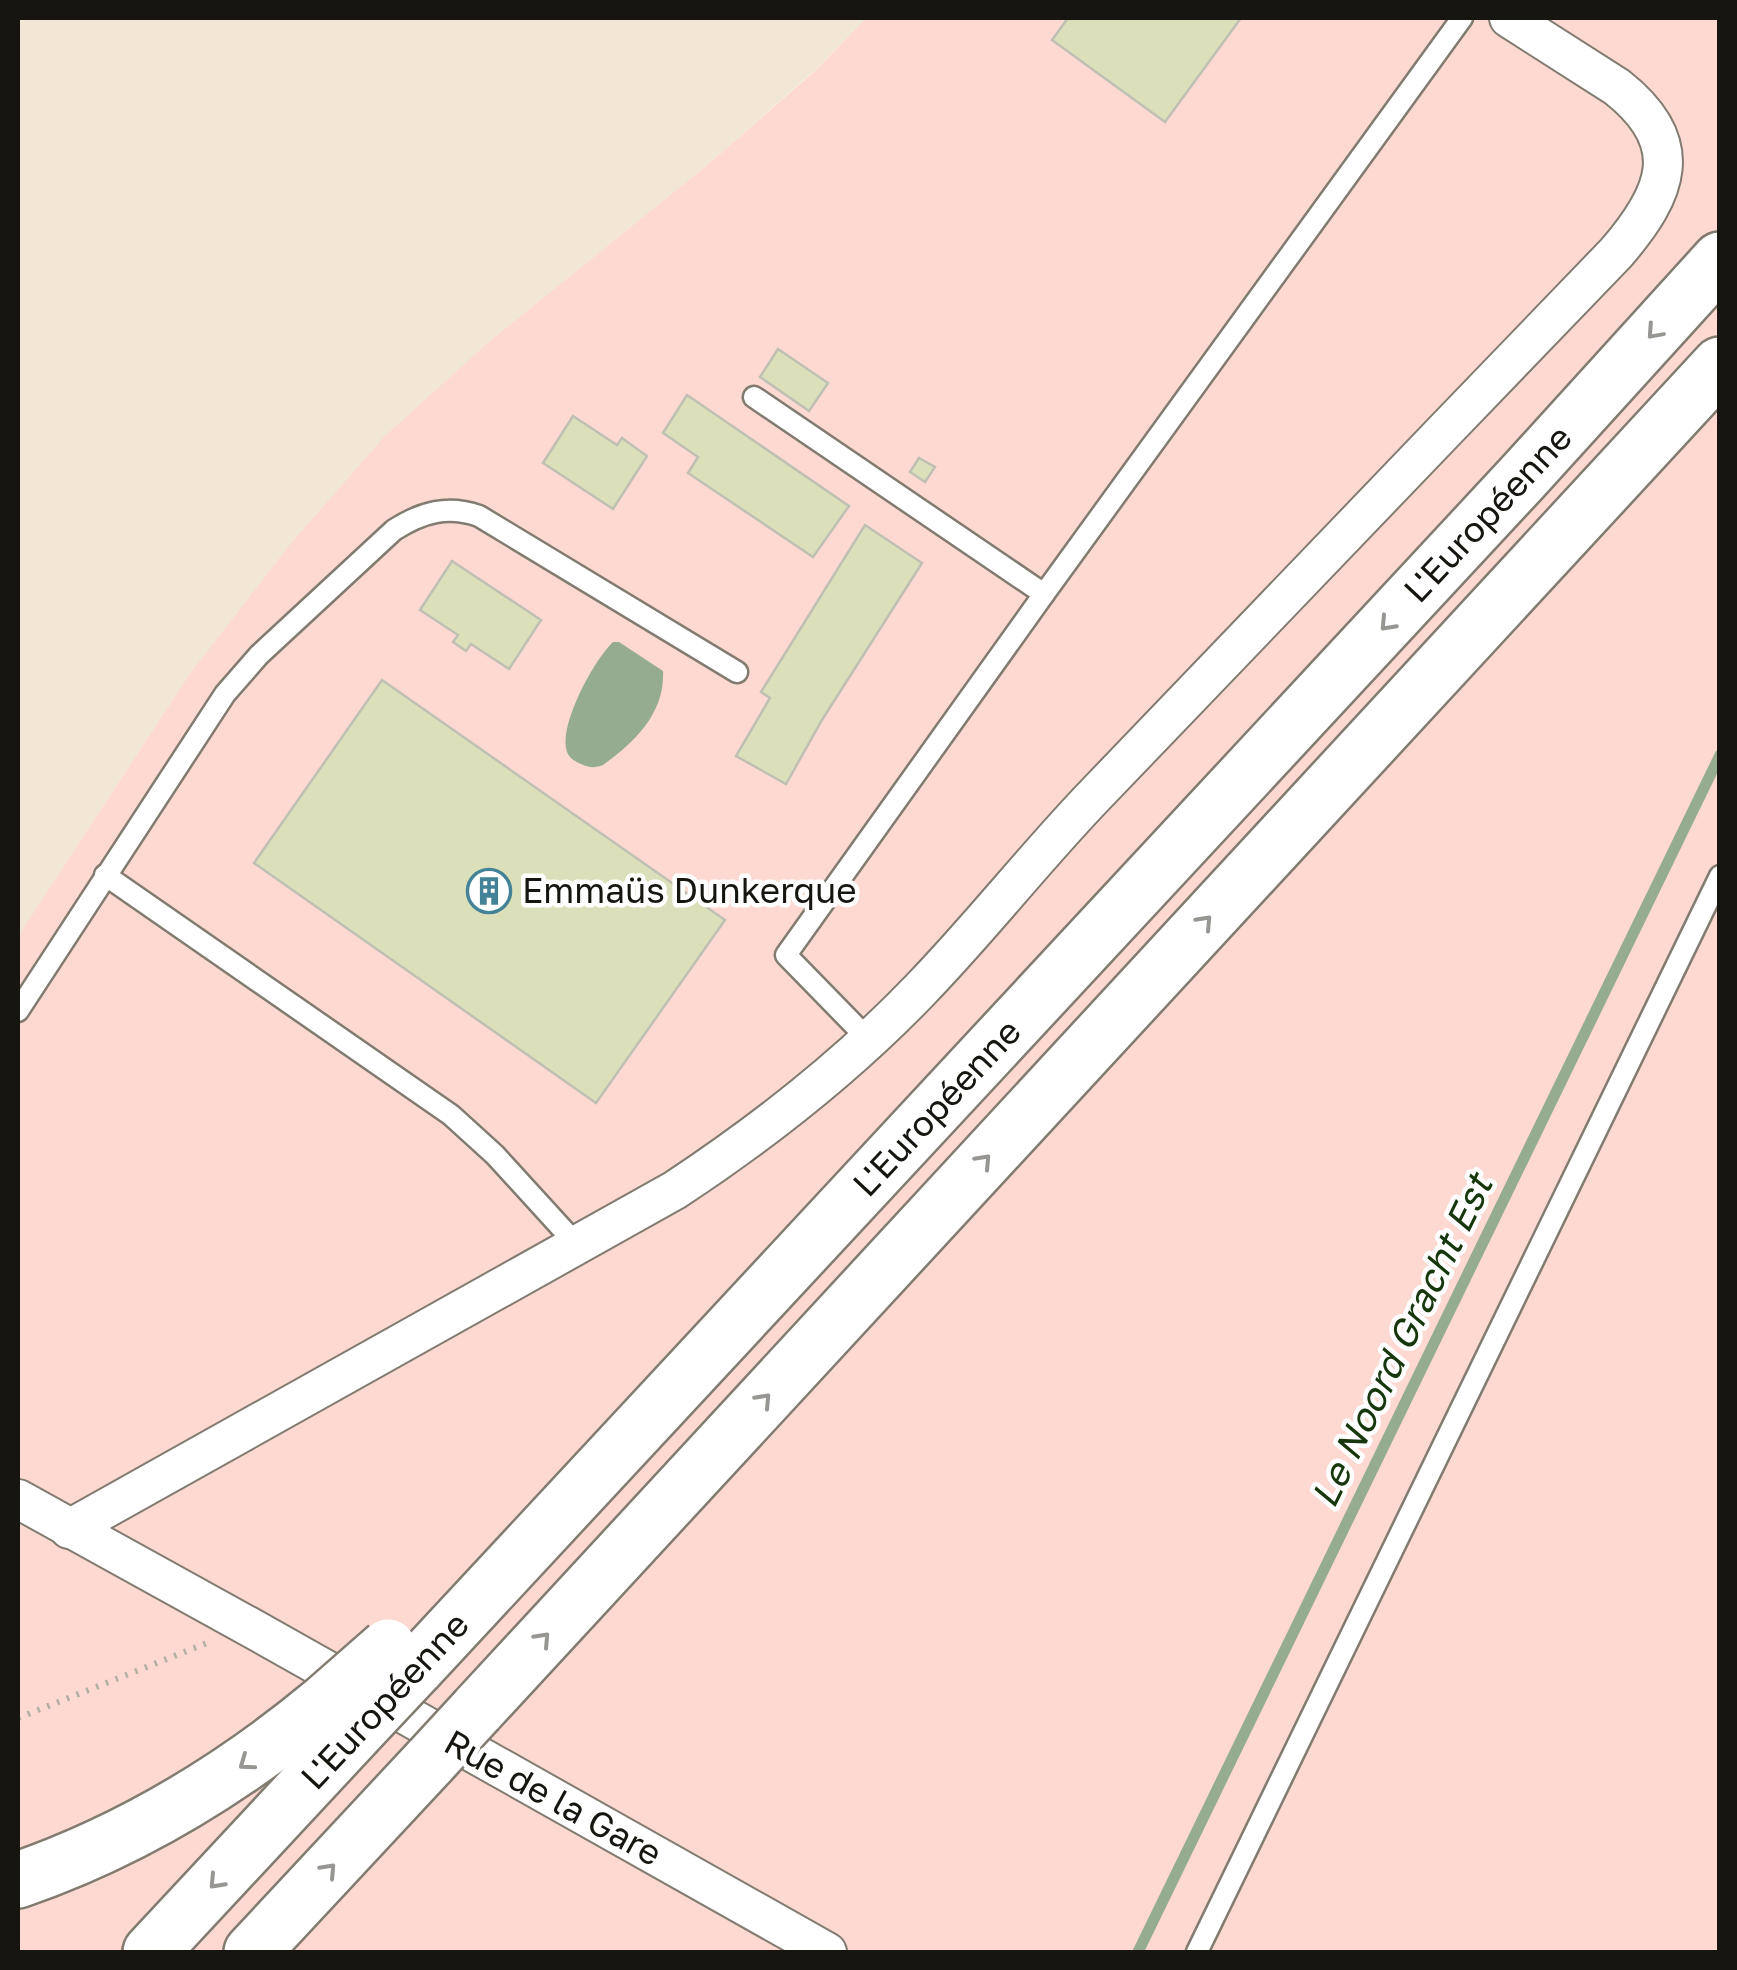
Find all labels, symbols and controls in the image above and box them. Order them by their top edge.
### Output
one-way arrow [1648,320,1666,339]
street label: L'Européenne [1395,416,1580,610]
one-way arrow [1381,612,1399,630]
building icon: Emmaüs Dunkerque [466,868,512,914]
place label: Emmaüs Dunkerque [522,869,856,911]
one-way arrow [1193,916,1211,934]
street label: L'Européenne [844,1010,1029,1204]
one-way arrow [972,1154,990,1173]
water label: Le Noord Gracht Est [1301,1163,1502,1514]
one-way arrow [752,1393,770,1412]
street label: L'Européenne [292,1603,477,1797]
one-way arrow [531,1632,549,1651]
street label: Rue de la Gare [438,1720,669,1874]
one-way arrow [239,1751,257,1769]
one-way arrow [317,1863,335,1882]
one-way arrow [210,1870,228,1889]

